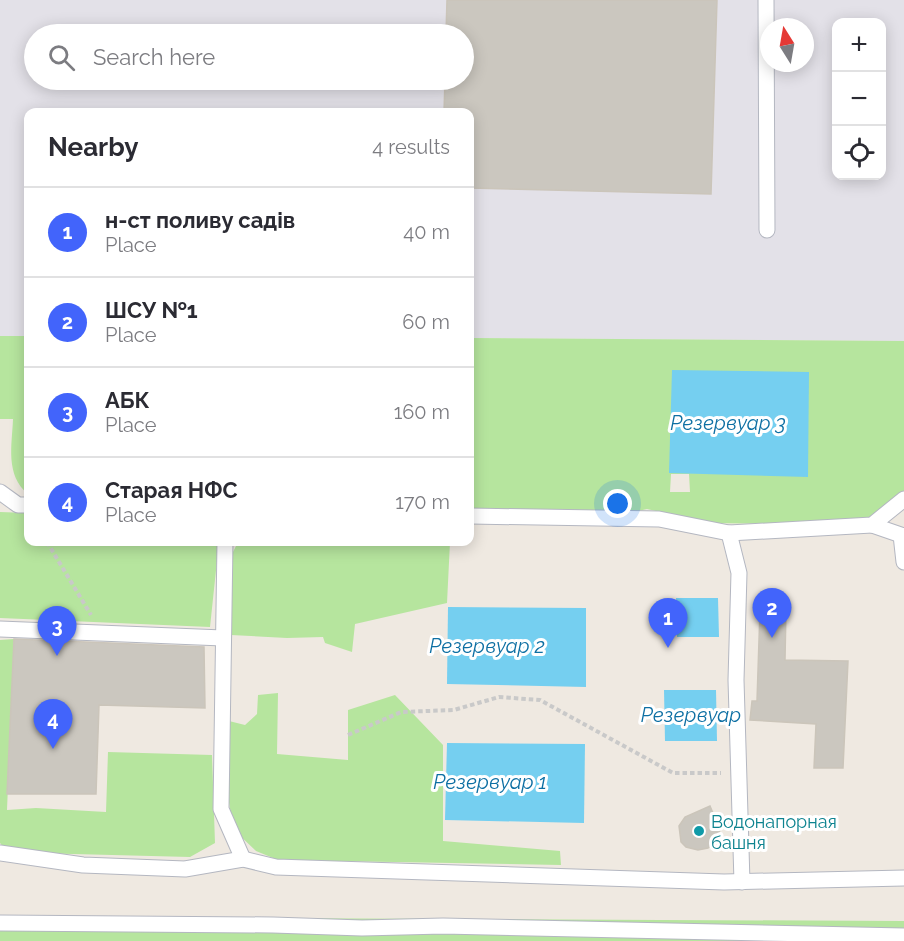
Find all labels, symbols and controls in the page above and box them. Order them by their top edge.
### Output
north arrow [760,18,814,72]
map controls [832,18,886,180]
button: + [832,18,886,72]
search box [24,24,474,90]
icon: search [45,41,78,74]
text: Search here [93,44,215,70]
button: − [832,72,886,126]
button: locate [832,126,886,180]
text: Nearby [48,132,138,162]
text: 4 results [372,135,450,159]
text: н-ст поливу садів [105,207,295,233]
text: 1 [63,220,72,244]
text: 40 m [403,220,450,244]
text: Place [105,233,156,257]
text: ШСУ №1 [105,297,198,323]
text: 2 [62,310,73,334]
text: 60 m [402,310,450,334]
text: Place [105,323,156,347]
text: АБК [105,387,150,413]
text: 3 [62,400,73,424]
text: 160 m [394,400,450,424]
water label: Резервуар 3 [670,411,786,435]
text: Place [105,413,156,437]
text: Старая НФС [105,477,238,503]
your location [603,489,632,518]
text: 4 [62,490,73,514]
text: 170 m [395,490,450,514]
text: Place [105,503,156,527]
pin: 2 [752,588,792,638]
pin: 1 [648,598,688,648]
pin: 3 [38,606,76,656]
water label: Резервуар 2 [429,634,545,658]
pin: 4 [34,700,72,749]
water label: Резервуар [641,703,741,727]
water label: Резервуар 1 [433,770,547,794]
place label: Водонапорная башня [711,811,837,853]
marker: Водонапорная башня [692,824,706,838]

